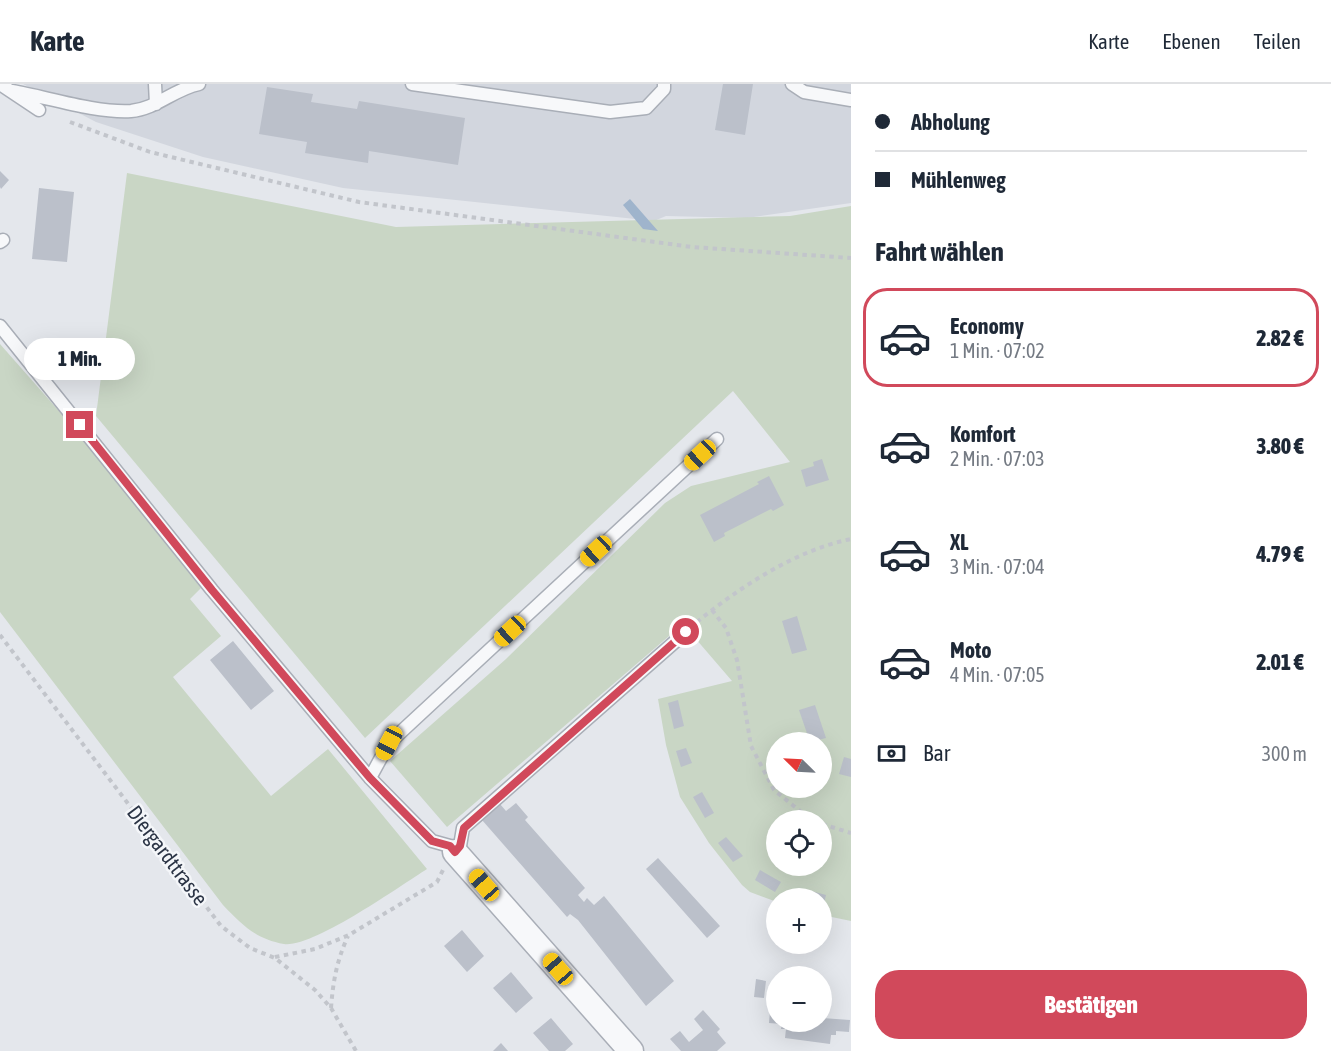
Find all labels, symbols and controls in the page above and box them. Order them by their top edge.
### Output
text: Karte [30,25,85,57]
text: Karte [1088,29,1129,53]
text: Ebenen [1162,29,1221,53]
text: Teilen [1254,29,1301,53]
text: Abholung [911,109,990,135]
text: Mühlenweg [911,167,1006,193]
text: Fahrt wählen [875,236,1004,267]
icon: car [878,311,932,365]
text: Economy [950,313,1024,339]
text: 2.82 € [1256,325,1304,351]
callout: 1 Min. [25,338,136,380]
text: 1 Min. · 07:02 [950,339,1045,362]
text: 1 Min. [58,347,101,370]
route end [66,411,93,438]
icon: car [878,419,932,473]
text: Komfort [950,421,1016,447]
text: 3.80 € [1256,433,1304,459]
car [681,436,719,474]
text: 2 Min. · 07:03 [950,447,1045,470]
icon: car [878,527,932,581]
text: XL [950,529,968,555]
car [577,532,615,570]
text: 4.79 € [1256,541,1304,567]
text: 3 Min. · 07:04 [950,555,1045,578]
car [491,612,529,650]
route start [672,618,699,645]
icon: car [878,635,932,689]
text: Moto [950,637,992,663]
text: 2.01 € [1256,649,1304,675]
text: 4 Min. · 07:05 [950,663,1045,686]
car [373,723,405,763]
north arrow [766,732,832,798]
map controls [766,732,832,1032]
icon: cash [875,737,908,770]
text: Bar [923,740,950,766]
text: 300 m [1262,742,1307,765]
street label: Diergardttrasse [123,801,213,909]
button: locate [766,810,832,876]
car [465,866,503,904]
button: + [766,888,832,954]
car [539,950,577,988]
button: − [766,966,832,1032]
button: Bestätigen [875,970,1307,1039]

